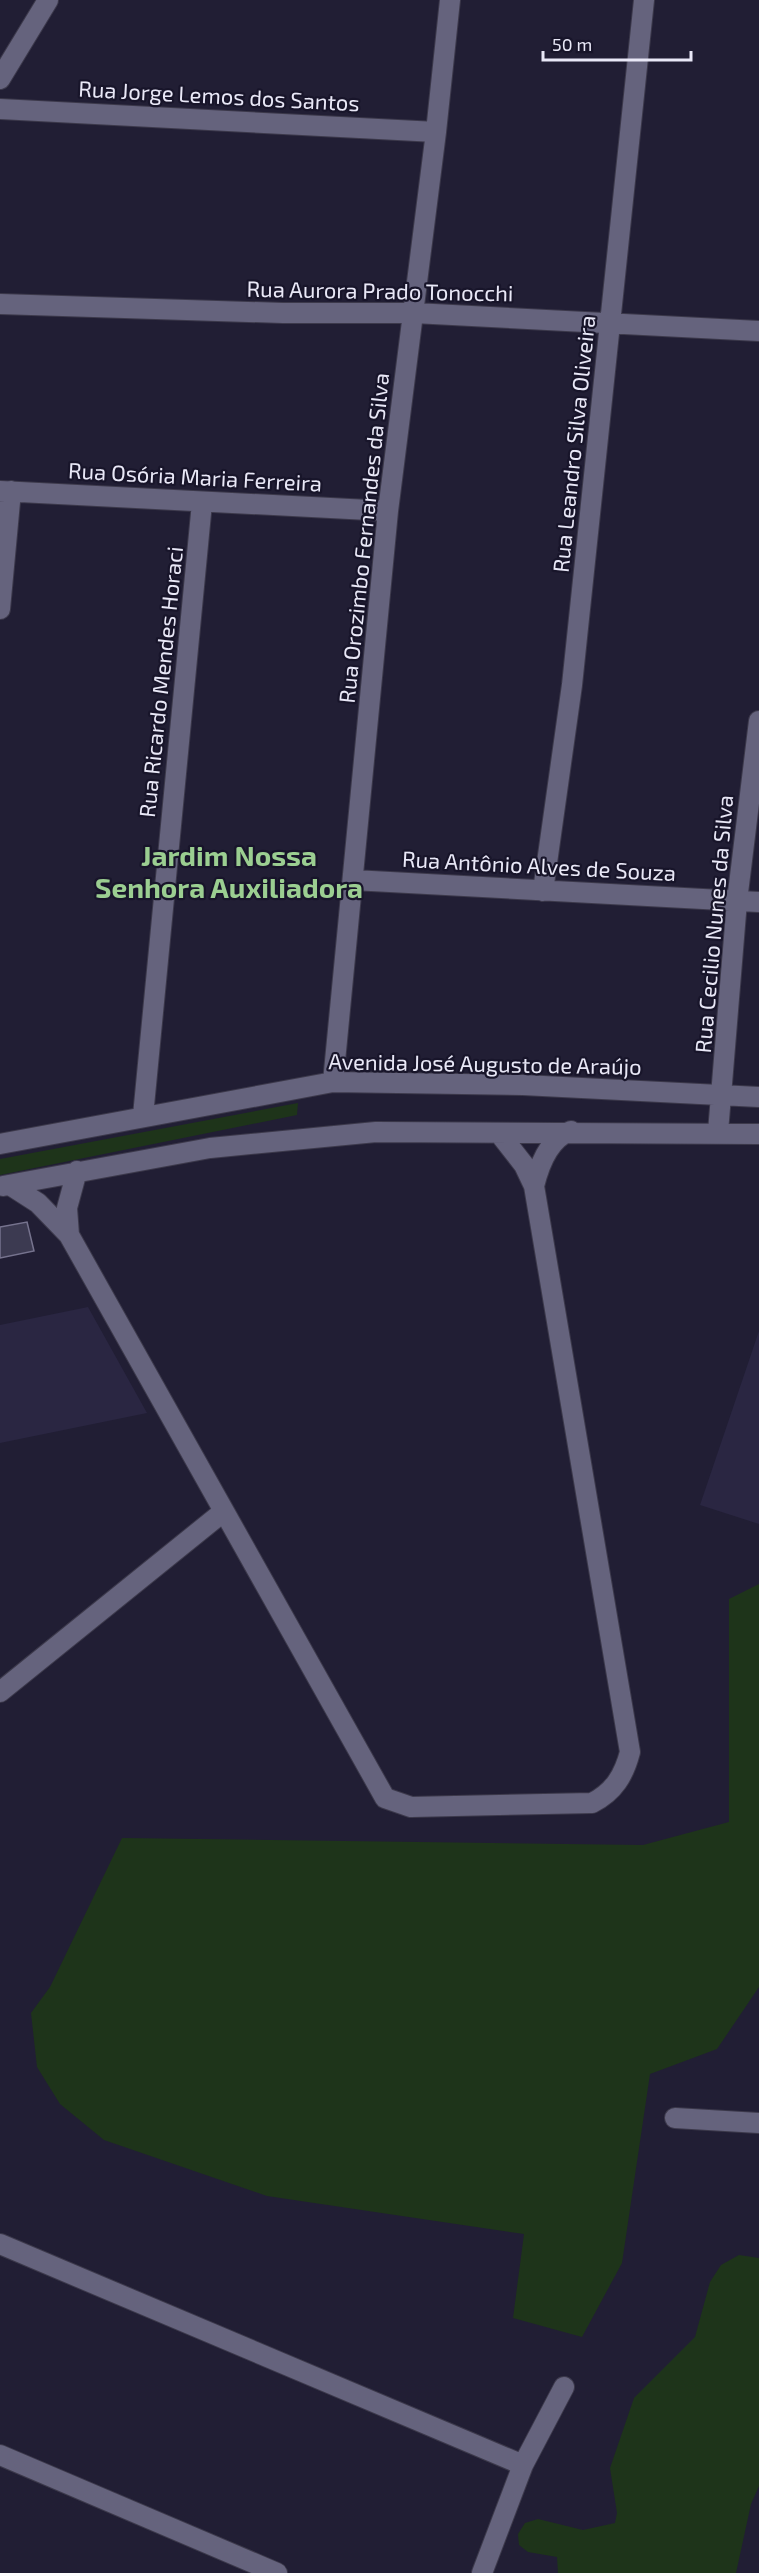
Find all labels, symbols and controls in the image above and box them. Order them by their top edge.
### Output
scale bar [543,24,692,62]
text: 50 m [552,33,592,55]
street label: Rua Jorge Lemos dos Santos [78,75,360,115]
street label: Rua Aurora Prado Tonocchi [246,275,514,305]
street label: Rua Leandro Silva Oliveira [547,314,599,574]
street label: Rua Orozimbo Fernandes da Silva [333,371,393,704]
street label: Rua Osória Maria Ferreira [67,456,323,496]
street label: Rua Ricardo Mendes Horaci [133,545,187,819]
street label: Rua Cecilio Nunes da Silva [689,794,737,1054]
district label: Jardim Nossa Senhora Auxiliadora [95,838,363,904]
street label: Rua Antônio Alves de Souza [401,845,677,885]
street label: Avenida José Augusto de Araújo [328,1047,642,1080]

